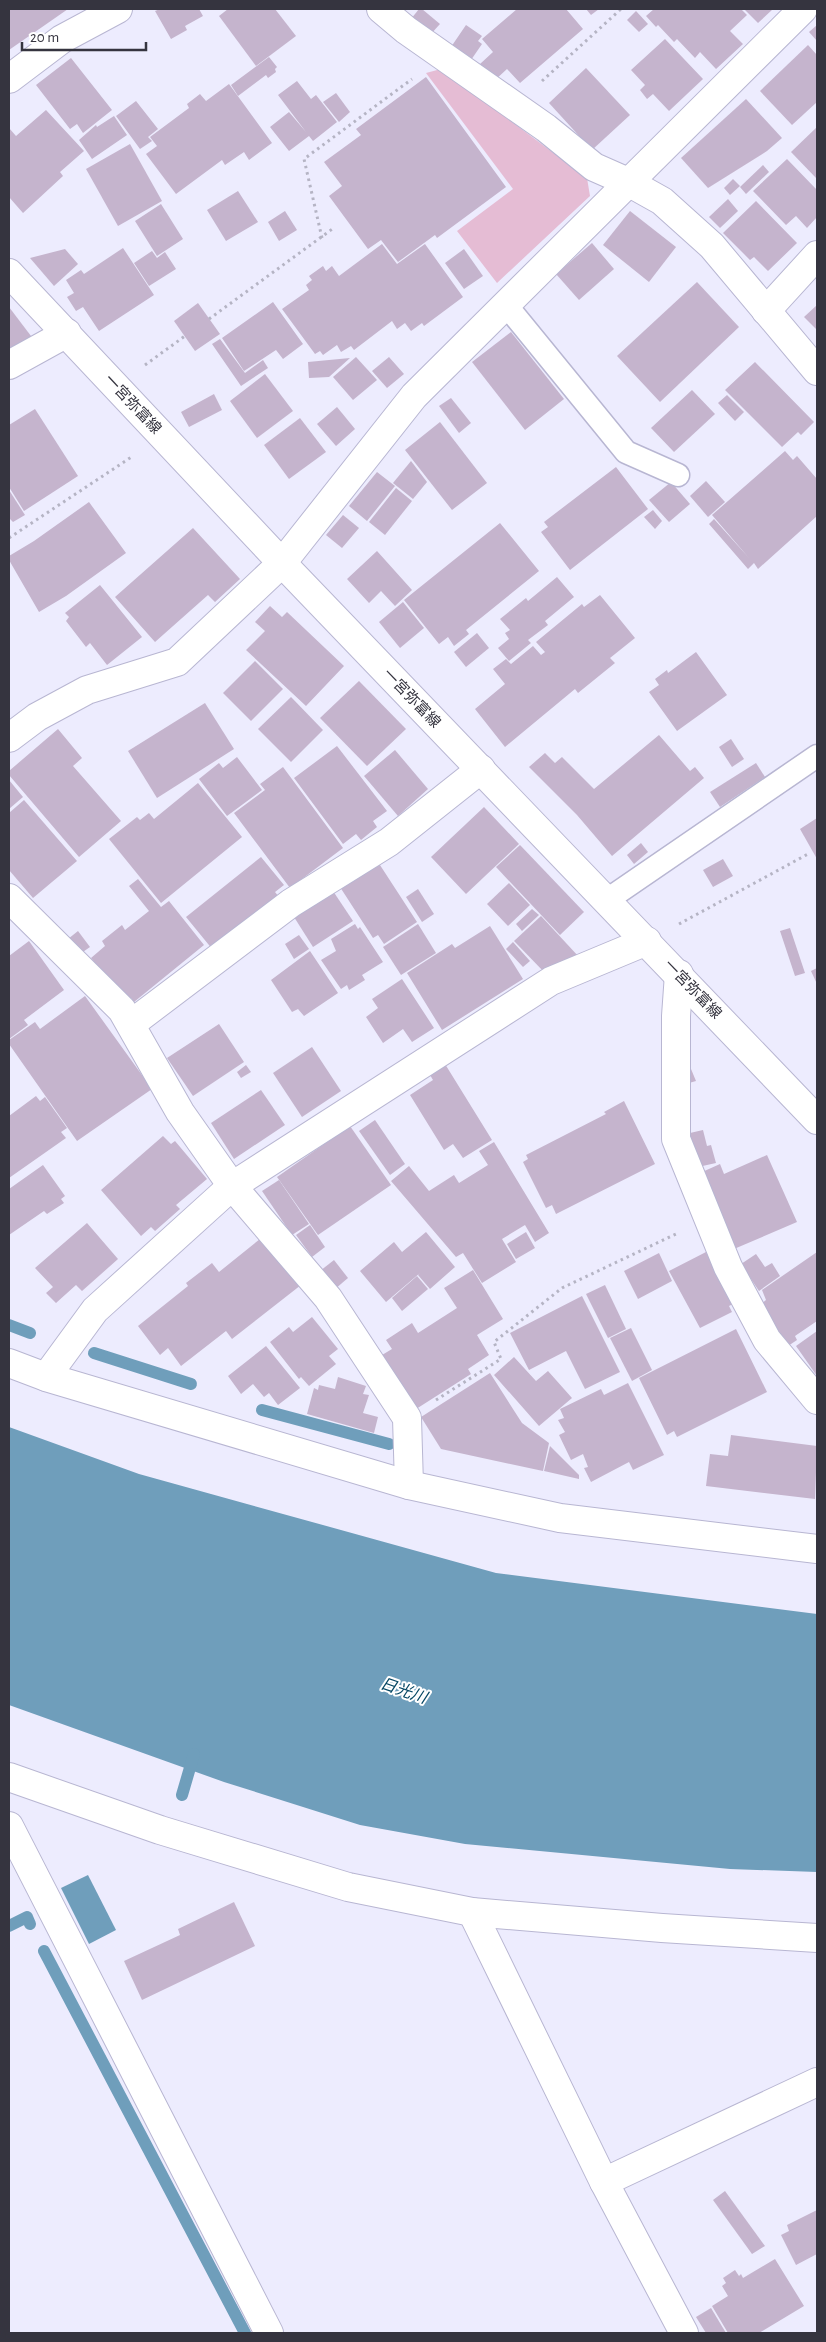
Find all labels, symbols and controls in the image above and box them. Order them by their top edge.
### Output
scale bar [22,20,146,52]
text: 20 m [30,30,59,45]
street label: 一宮弥富線 [102,371,164,437]
street label: 一宮弥富線 [380,665,444,731]
street label: 一宮弥富線 [661,956,725,1022]
water label: 日光川 [378,1675,431,1707]

